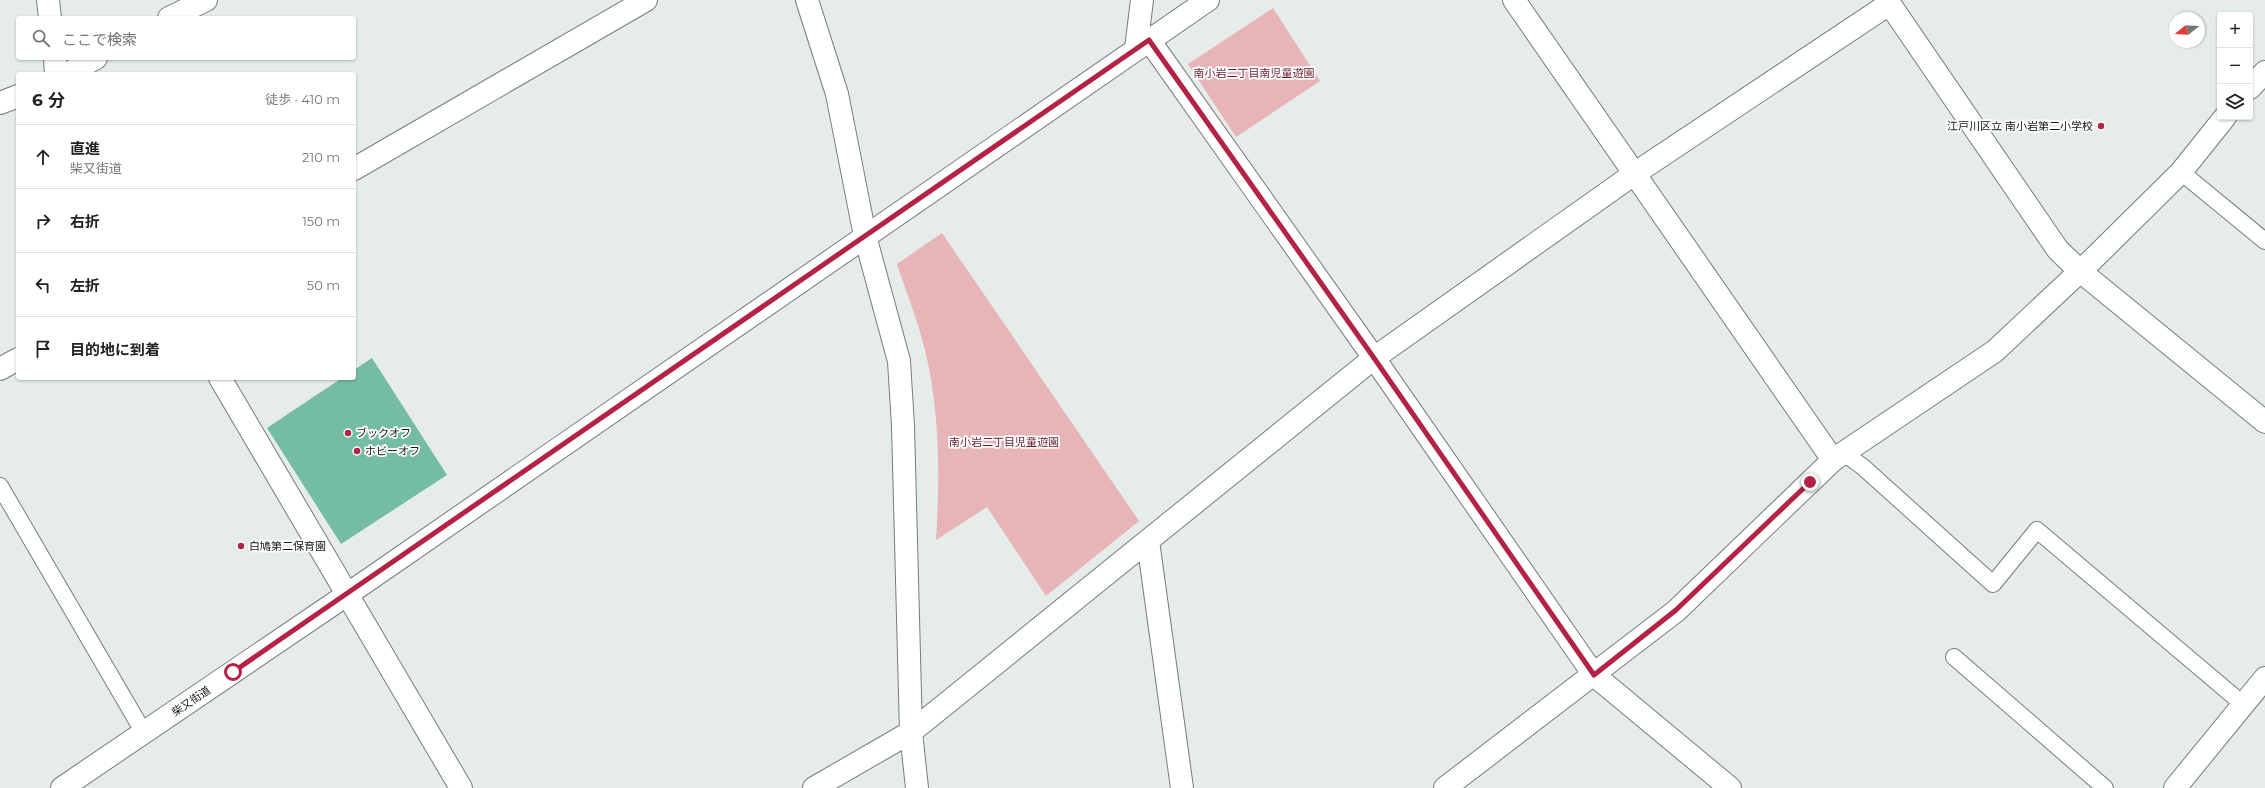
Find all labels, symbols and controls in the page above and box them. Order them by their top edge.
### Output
north arrow [2169,12,2205,48]
map controls [2217,12,2253,120]
button: + [2217,12,2253,48]
search box [16,16,356,60]
icon: search [30,27,52,49]
text: ここで検索 [62,30,137,49]
button: − [2217,48,2253,84]
park label: 南小岩二丁目南児童遊園 [1194,66,1315,80]
button: layers [2217,84,2253,120]
text: 6 分 [32,90,65,110]
text: 徒歩 · 410 m [265,91,340,107]
place label: 江戸川区立 南小岩第二小学校 [1947,119,2093,133]
marker: 江戸川区立 南小岩第二小学校 [2096,121,2106,131]
text: 直進 [70,139,100,158]
icon: ahead [32,146,54,168]
text: 210 m [302,149,340,165]
text: 柴又街道 [70,160,122,176]
icon: right [32,210,54,232]
text: 右折 [70,212,100,231]
text: 150 m [302,213,340,229]
icon: left [32,274,54,296]
text: 左折 [70,276,100,295]
text: 50 m [307,277,340,293]
icon: arrive [32,338,54,360]
text: 目的地に到着 [70,340,160,359]
place label: ブックオフ [356,426,411,440]
marker: ブックオフ [343,428,353,438]
park label: 南小岩二丁目児童遊園 [949,435,1059,449]
place label: ホビーオフ [365,444,420,458]
marker: ホビーオフ [352,446,362,456]
route end [1801,473,1819,491]
place label: 白鳩第二保育園 [249,539,326,553]
marker: 白鳩第二保育園 [236,541,246,551]
route start [224,663,242,681]
street label: 柴又街道 [169,683,213,719]

